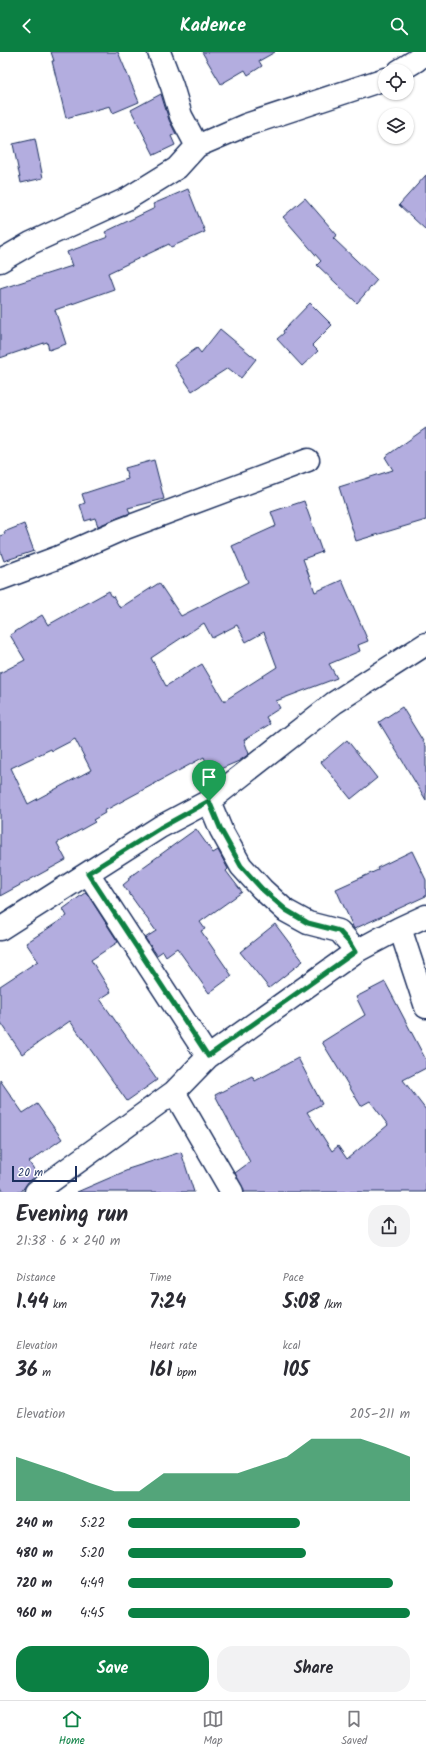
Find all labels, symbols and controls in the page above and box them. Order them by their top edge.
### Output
text: Kadence [180,12,246,41]
icon: back [16,15,38,37]
icon: search [388,15,410,37]
map controls [378,64,414,144]
button: locate [378,64,414,100]
button: layers [378,108,414,144]
pin [192,760,226,801]
icon: arrive [198,766,220,788]
scale bar [12,1164,77,1183]
text: 20 m [18,1164,43,1182]
text: Evening run [16,1198,128,1233]
button: share [368,1205,410,1247]
text: 21:38 · 6 × 240 m [16,1231,120,1252]
text: Distance [16,1269,56,1287]
text: Time [149,1269,172,1287]
text: Pace [283,1269,304,1287]
text: 1.44 [16,1287,49,1319]
text: 7:24 [149,1287,186,1319]
text: 5:08 [283,1287,320,1319]
text: km [49,1296,67,1314]
text: /km [320,1296,342,1314]
text: Elevation [16,1337,58,1355]
text: Heart rate [149,1337,197,1355]
text: kcal [283,1337,301,1355]
text: 36 [16,1355,38,1387]
text: 161 [149,1355,172,1387]
text: 105 [283,1355,309,1387]
text: m [38,1364,51,1382]
text: bpm [172,1364,196,1382]
text: Elevation [16,1404,65,1425]
text: 205–211 m [350,1404,410,1425]
text: 240 m [16,1513,53,1534]
text: 5:22 [80,1513,105,1534]
text: 480 m [16,1543,53,1564]
text: 5:20 [80,1543,104,1564]
text: 720 m [16,1573,52,1594]
text: 4:49 [80,1573,104,1594]
text: 960 m [16,1603,52,1624]
text: 4:45 [80,1603,105,1624]
button: Save [16,1646,209,1692]
button: Share [217,1646,410,1692]
tab: Home [59,1708,85,1750]
tab: Map [202,1708,224,1750]
tab: Saved [341,1708,367,1750]

